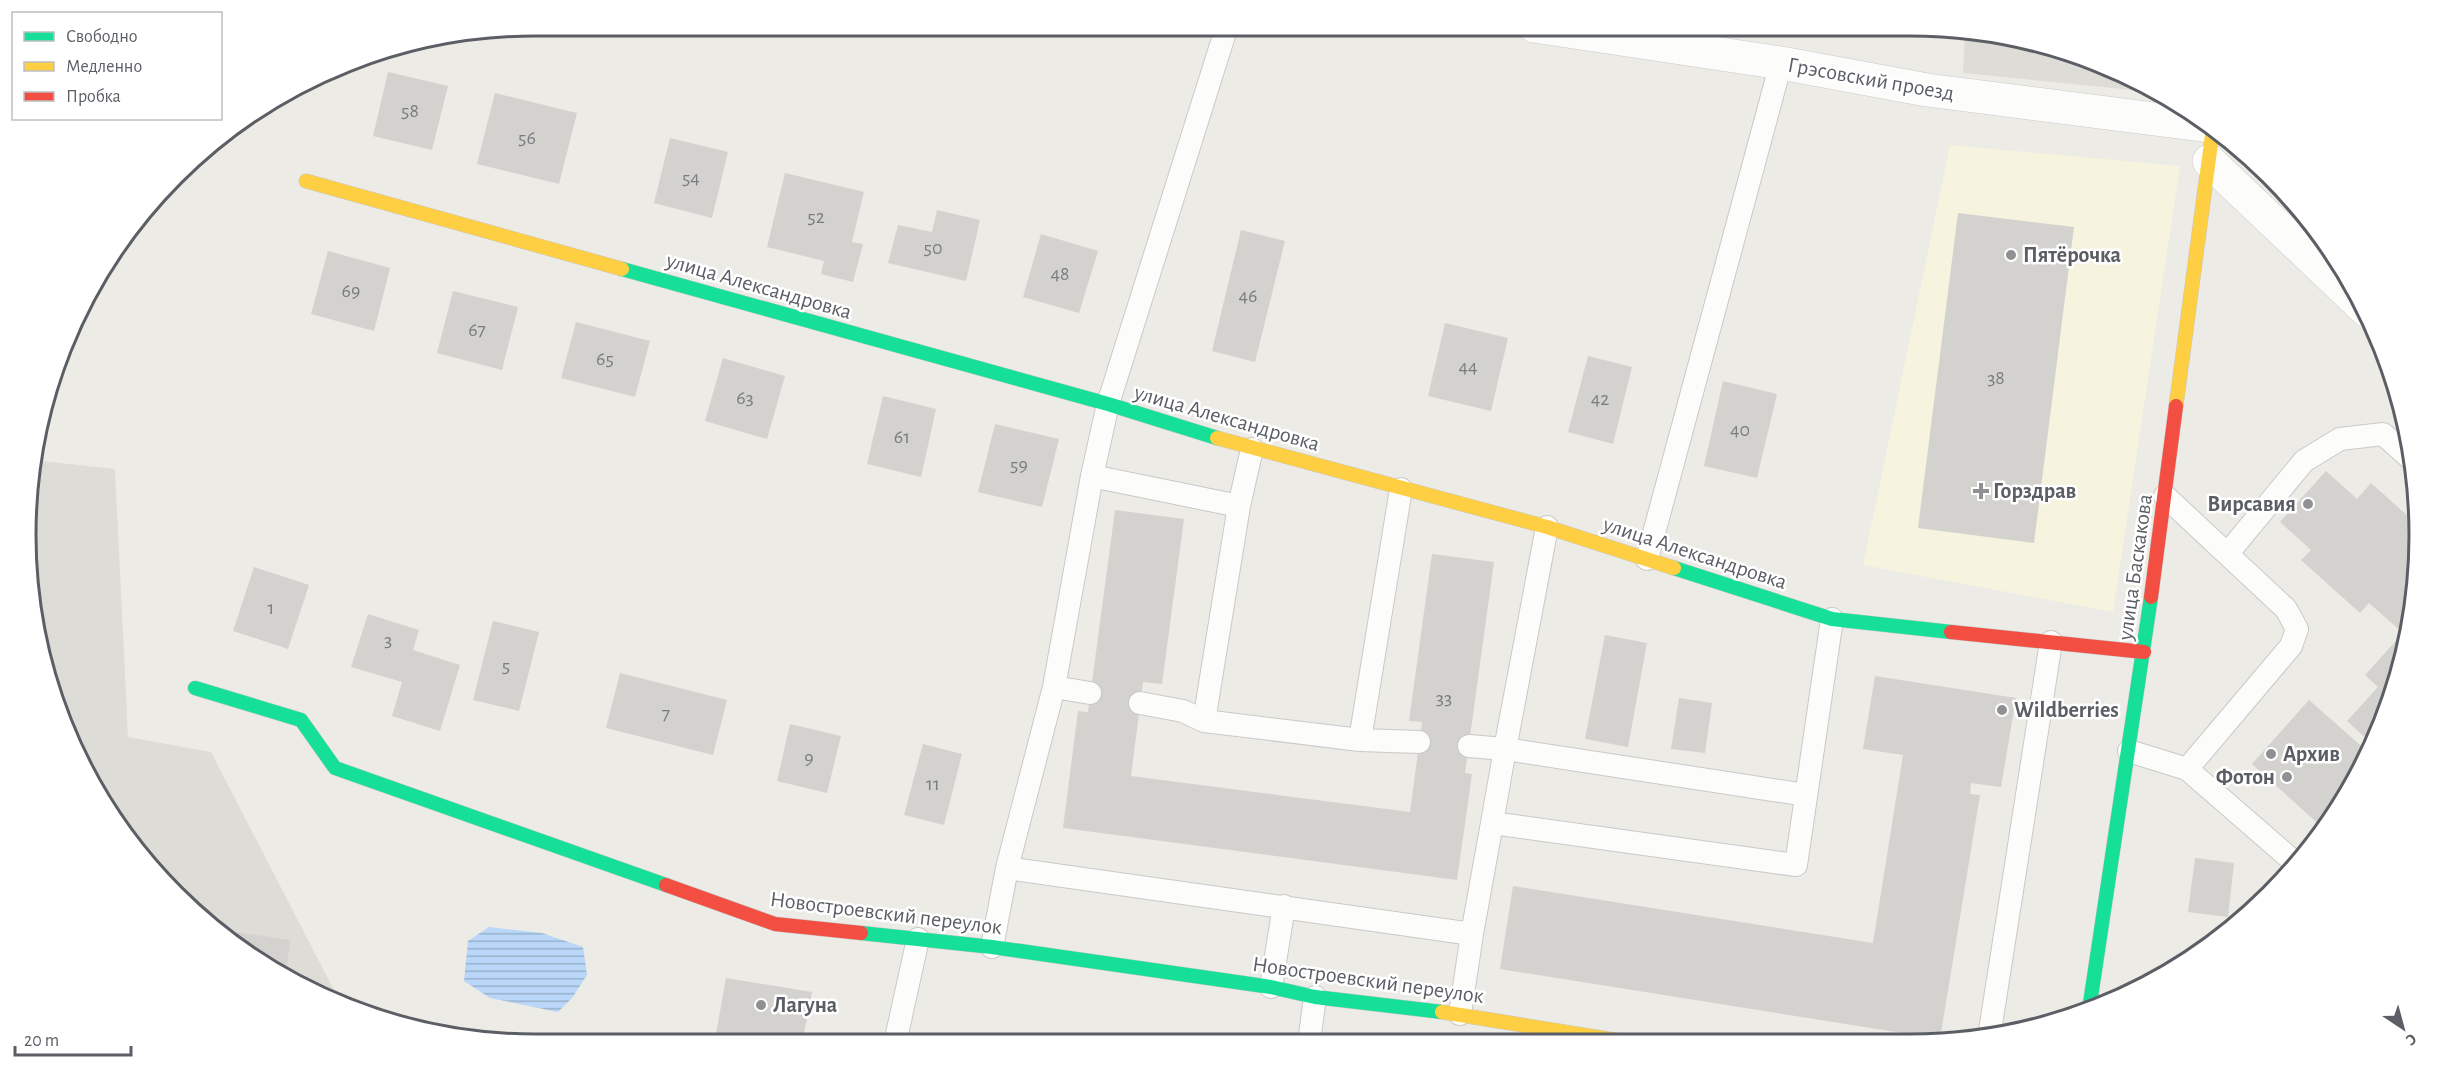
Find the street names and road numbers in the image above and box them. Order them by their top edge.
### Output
street label: Грэсовский проезд [1786,54,1956,104]
street label: улица Александровка [663,249,854,323]
street label: улица Александровка [1131,381,1322,455]
street label: улица Баскакова [2114,493,2156,642]
street label: улица Александровка [1599,513,1790,593]
street label: Новостроевский переулок [769,888,1003,938]
street label: Новостроевский переулок [1251,953,1485,1007]

